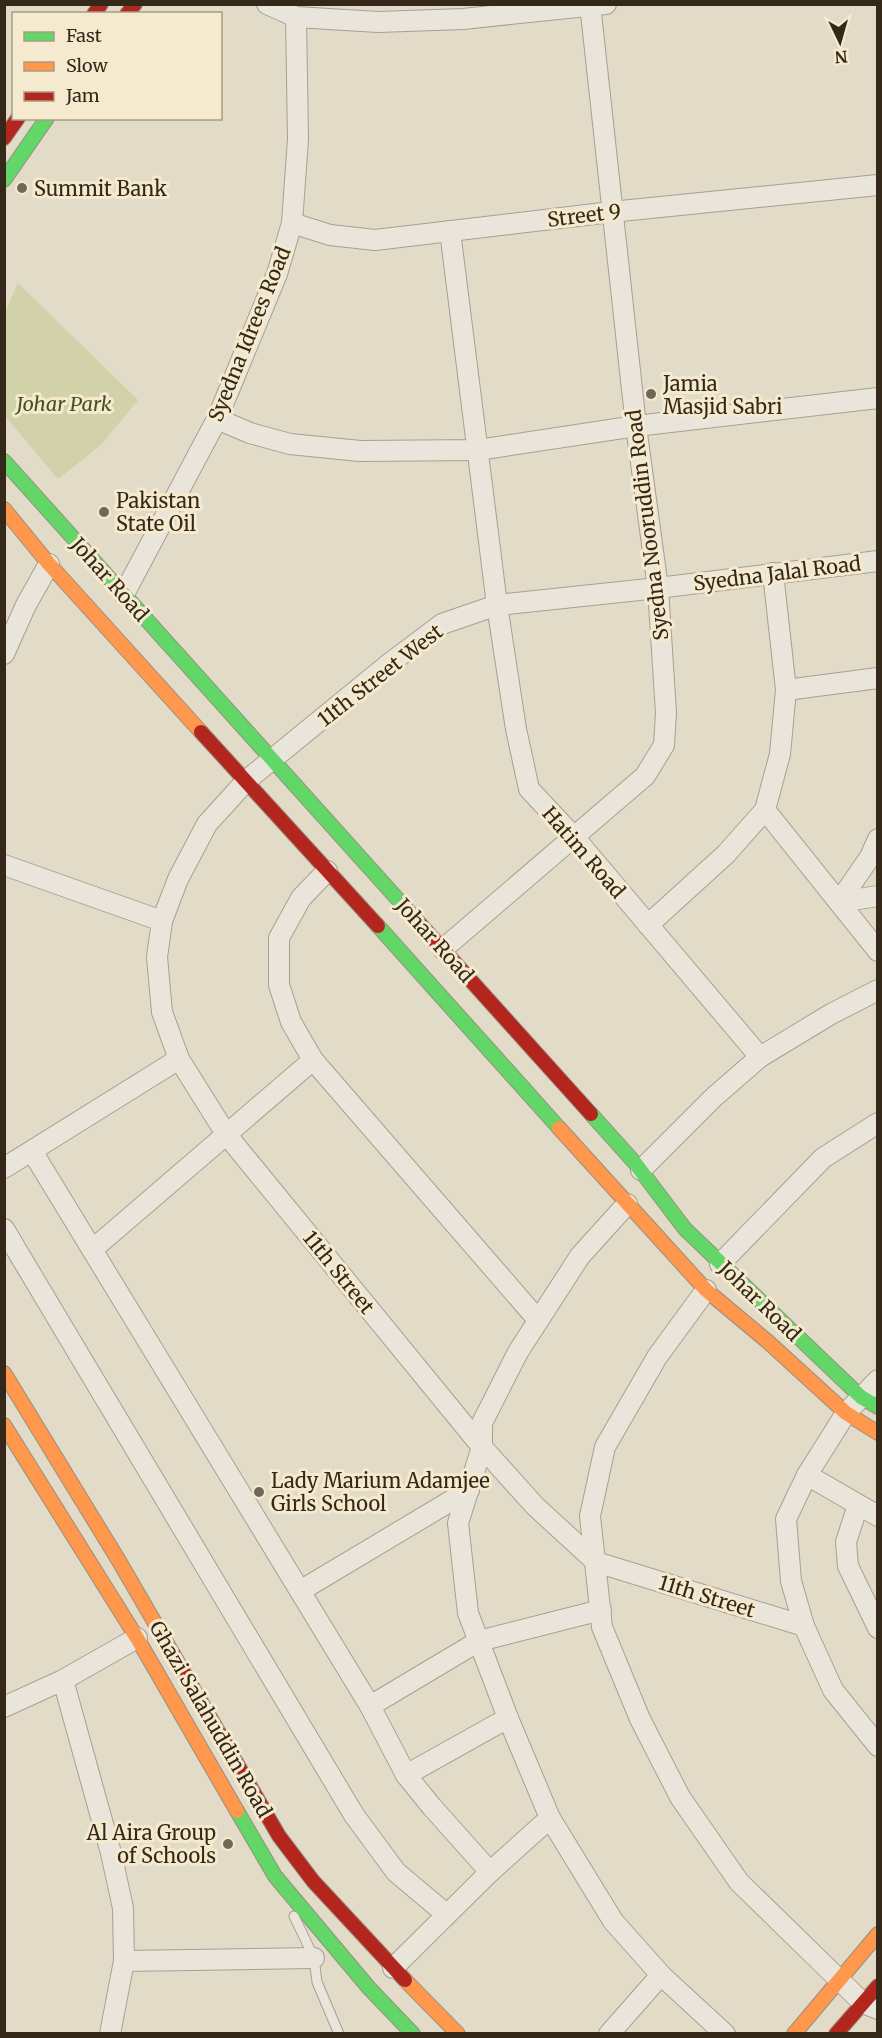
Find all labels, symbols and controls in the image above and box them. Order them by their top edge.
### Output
legend [12,12,222,120]
north arrow [810,12,870,72]
text: Fast [66,24,102,47]
text: N [834,46,848,67]
text: Slow [66,54,109,77]
text: Jam [65,84,100,107]
place label: Summit Bank [34,176,167,201]
marker: Summit Bank [15,181,29,195]
street label: Street 9 [546,198,622,232]
street label: Syedna Idrees Road [202,243,296,425]
place label: Jamia Masjid Sabri [662,371,783,419]
marker: Jamia Masjid Sabri [644,387,658,401]
park label: Johar Park [14,391,112,416]
street label: Syedna Nooruddin Road [620,408,674,642]
place label: Pakistan State Oil [116,488,200,536]
marker: Pakistan State Oil [97,505,111,519]
street label: Johar Road [65,531,154,626]
street label: Syedna Jalal Road [692,550,862,596]
street label: 11th Street West [313,618,448,732]
street label: Hatim Road [537,801,631,903]
street label: Johar Road [390,892,479,987]
street label: 11th Street [298,1225,380,1319]
street label: Johar Road [713,1255,806,1346]
place label: Lady Marium Adamjee Girls School [271,1468,490,1516]
marker: Lady Marium Adamjee Girls School [252,1485,266,1499]
street label: 11th Street [656,1569,759,1623]
street label: Ghazi Salahuddin Road [144,1616,278,1822]
place label: Al Aira Group of Schools [86,1820,216,1868]
marker: Al Aira Group of Schools [221,1837,235,1851]

